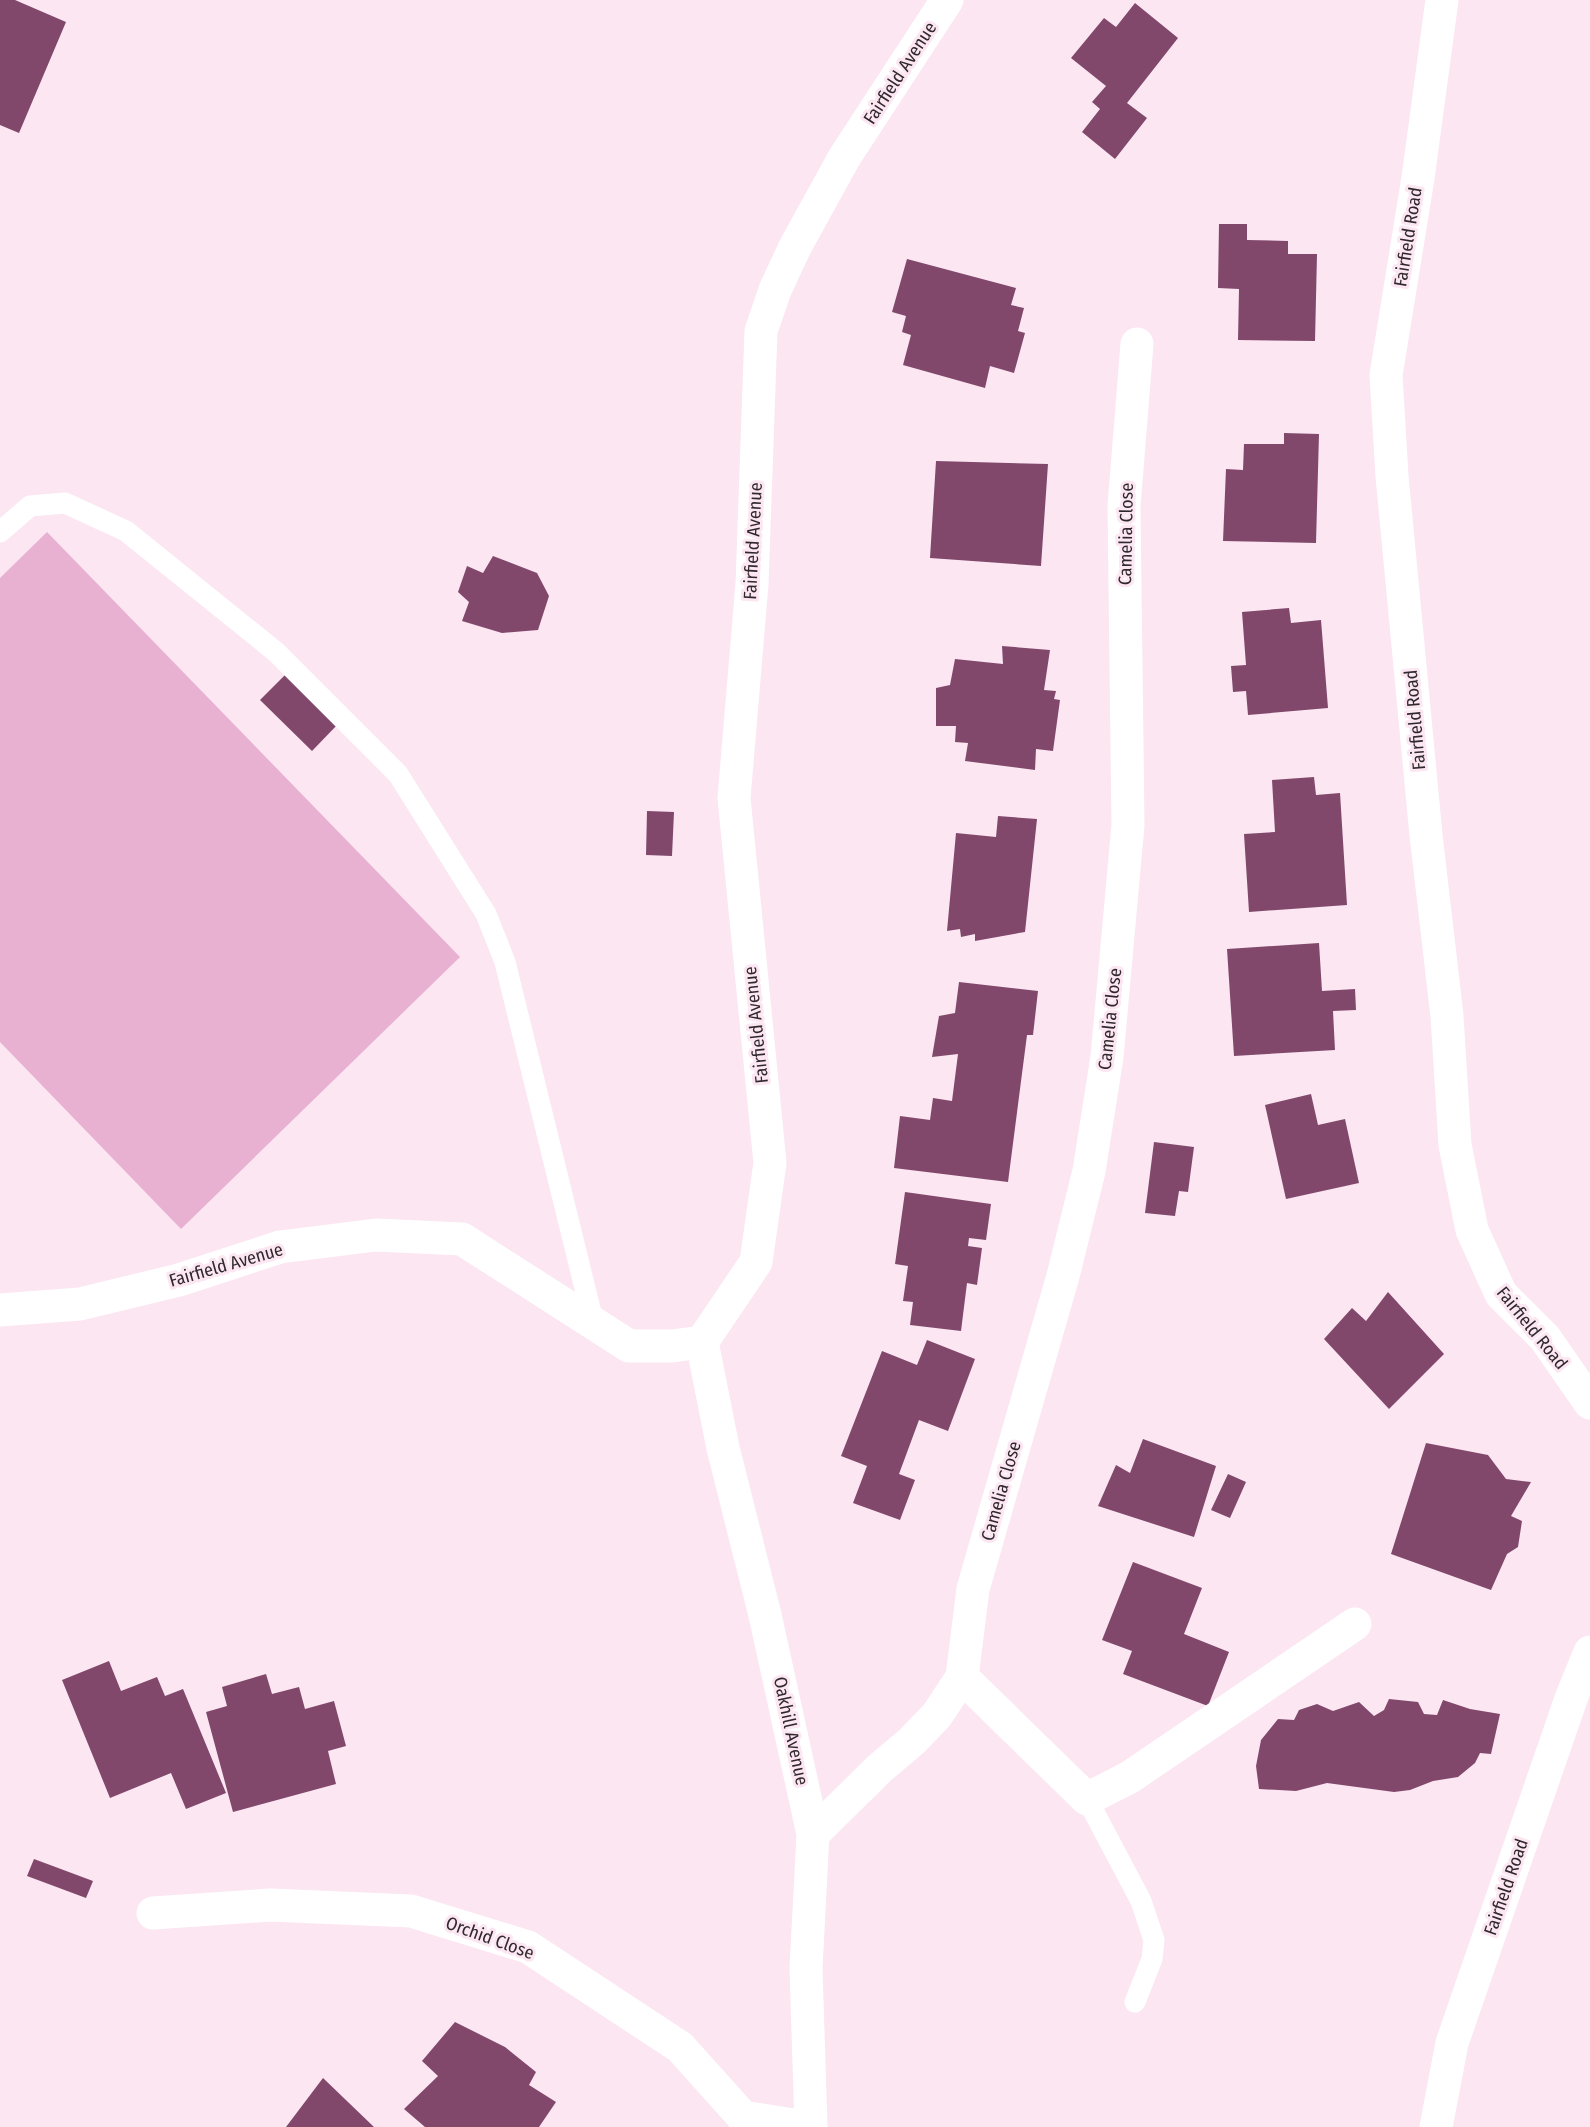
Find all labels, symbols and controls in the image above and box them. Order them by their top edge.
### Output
street label: Fairfield Avenue [859,18,941,128]
street label: Fairfield Road [1389,186,1427,288]
street label: Fairfield Avenue [739,482,767,600]
street label: Camelia Close [1114,482,1138,585]
street label: Fairfield Road [1400,669,1430,771]
street label: Fairfield Avenue [739,965,773,1085]
street label: Camelia Close [1094,967,1126,1071]
street label: Fairfield Avenue [167,1238,286,1292]
street label: Fairfield Road [1492,1282,1572,1374]
street label: Camelia Close [976,1439,1026,1543]
street label: Oakhill Avenue [769,1675,813,1787]
street label: Fairfield Road [1479,1836,1533,1938]
street label: Orchid Close [443,1912,537,1964]

